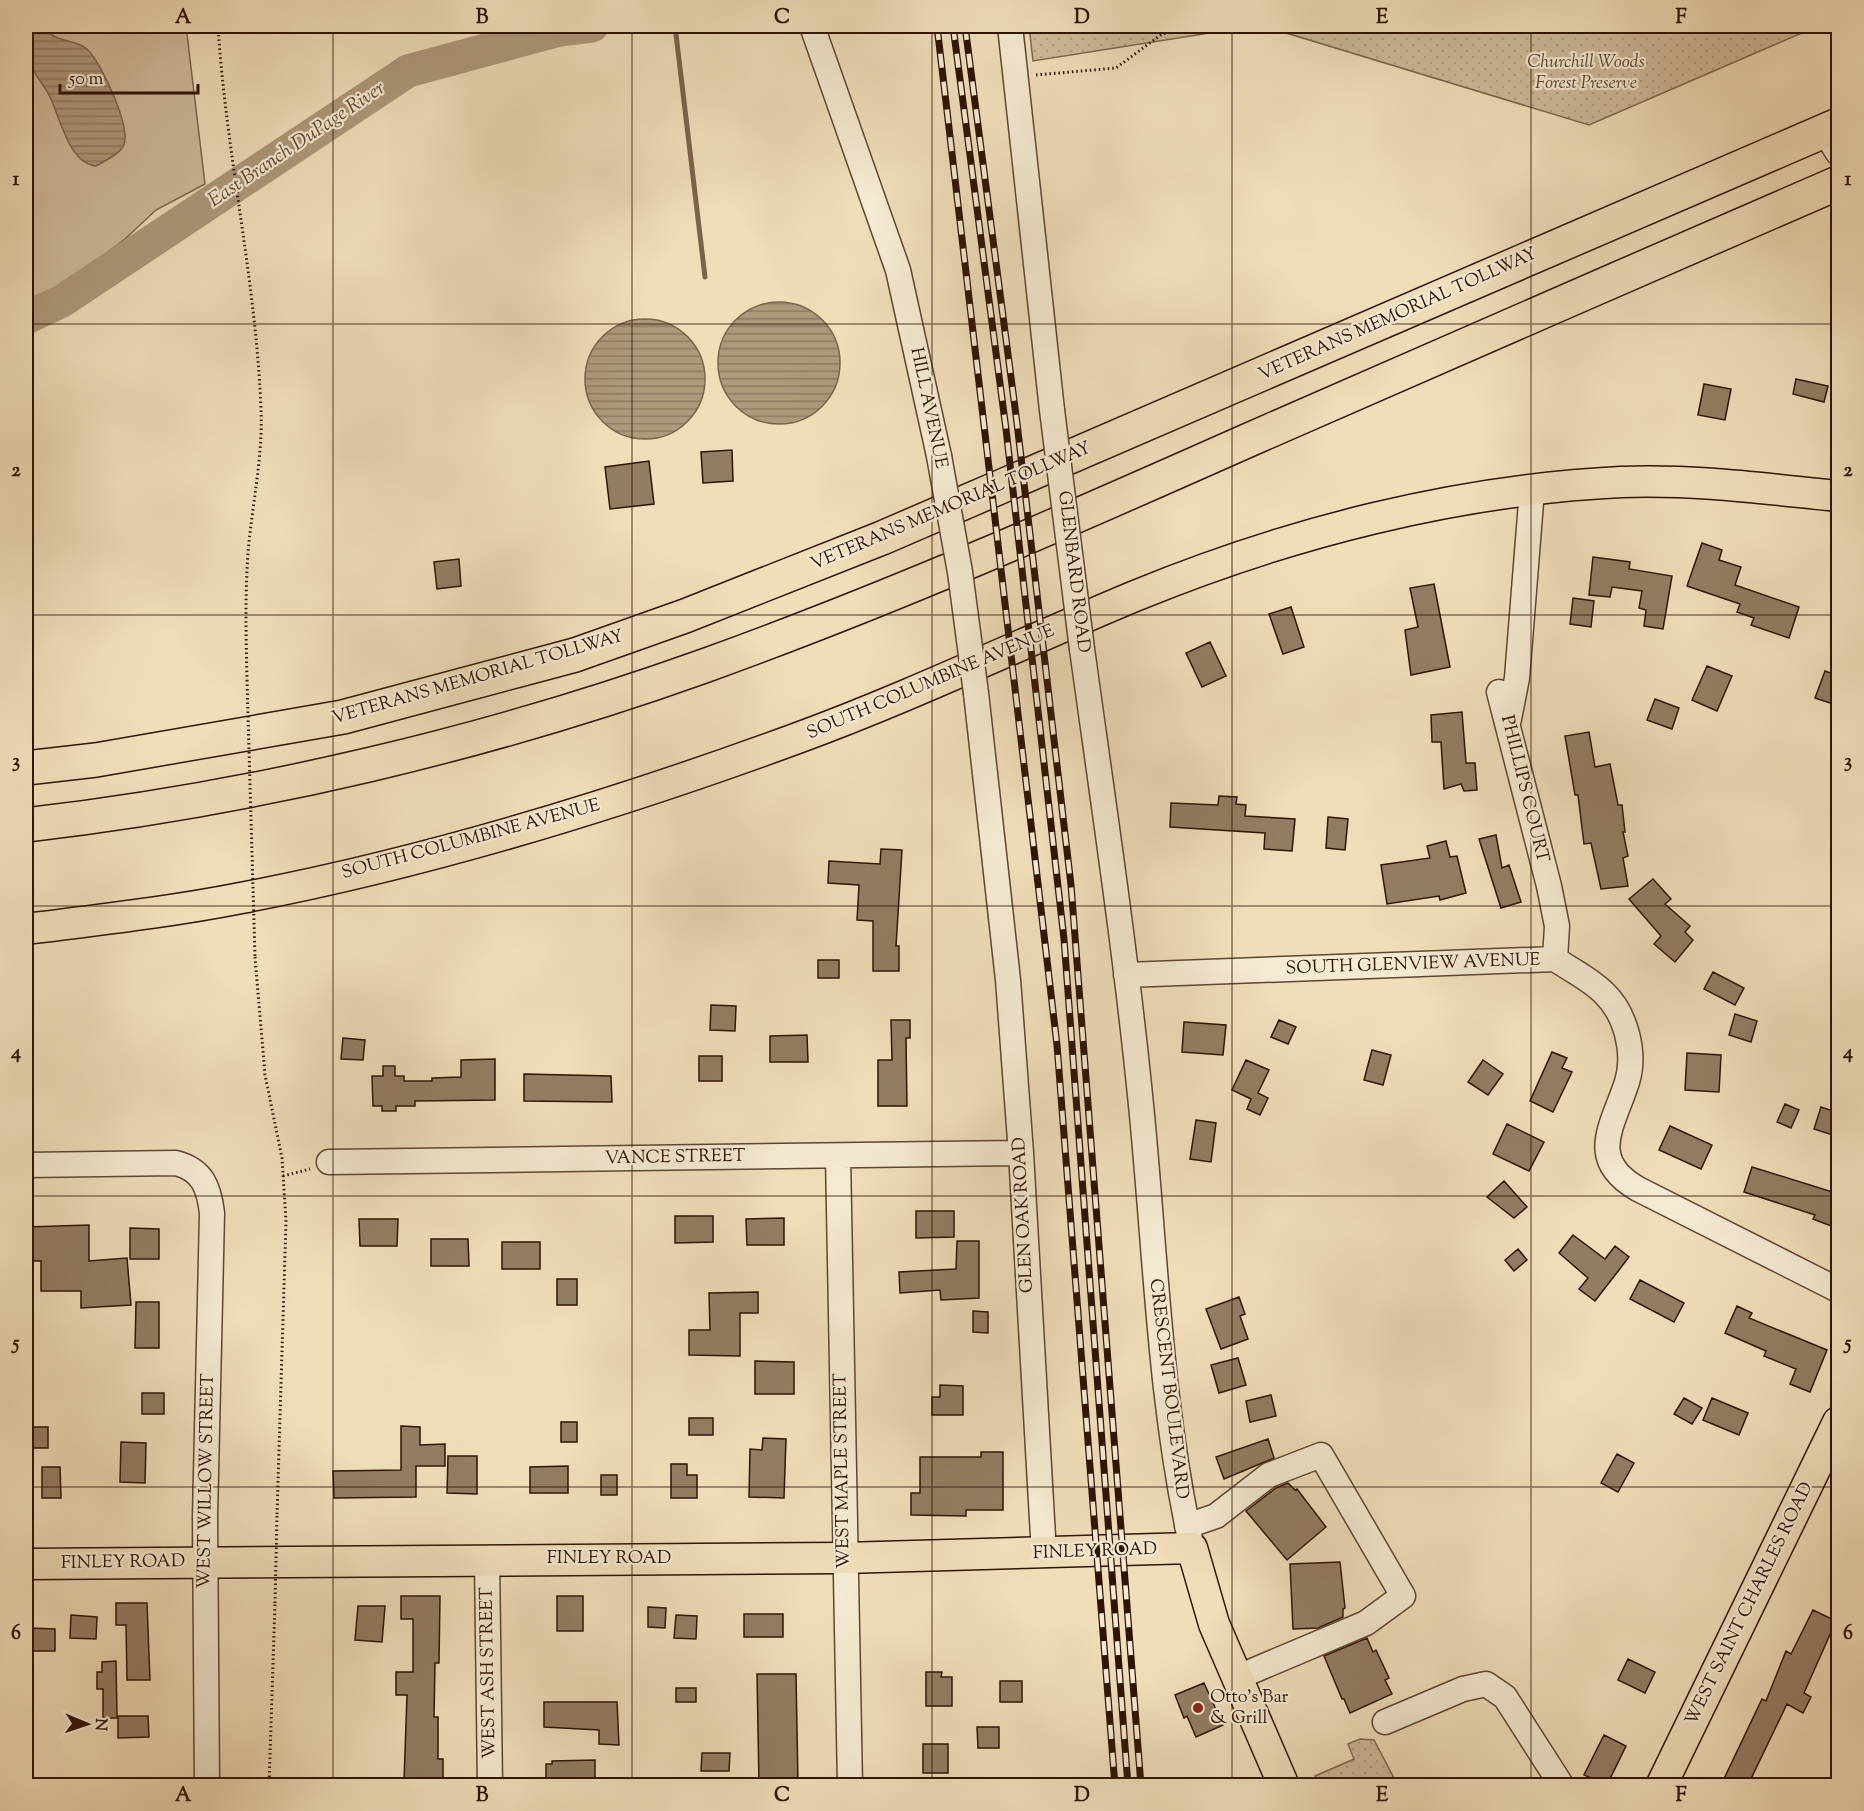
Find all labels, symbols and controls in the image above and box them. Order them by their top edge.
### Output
text: A [175,4,192,33]
text: B [476,4,489,33]
text: C [774,4,790,33]
text: D [1074,4,1090,33]
text: E [1376,4,1389,33]
text: F [1675,4,1687,33]
park label: Churchill Woods Forest Preserve [1527,50,1645,97]
scale bar [60,57,198,95]
text: 50 m [68,67,104,93]
water label: East Branch DuPage River [203,75,391,215]
text: 1 [13,166,20,195]
text: 1 [1845,166,1852,195]
street label: VETERANS MEMORIAL TOLLWAY [1255,242,1542,388]
street label: HILL AVENUE [902,345,954,471]
street label: VETERANS MEMORIAL TOLLWAY [807,436,1095,578]
text: 2 [11,457,21,486]
text: 2 [1843,457,1853,486]
street label: GLENBARD ROAD [1050,490,1096,654]
street label: SOUTH COLUMBINE AVENUE [803,619,1059,747]
street label: VETERANS MEMORIAL TOLLWAY [329,624,627,732]
street label: PHILLIPS COURT [1493,713,1555,866]
text: 3 [12,748,20,777]
text: 3 [1844,748,1852,777]
street label: SOUTH COLUMBINE AVENUE [339,793,603,887]
street label: SOUTH GLENVIEW AVENUE [1285,948,1541,982]
text: 4 [10,1039,21,1068]
text: 4 [1842,1039,1853,1068]
street label: GLEN OAK ROAD [1007,1136,1041,1294]
street label: VANCE STREET [604,1144,746,1172]
street label: CRESCENT BOULEVARD [1142,1277,1194,1501]
text: 5 [11,1330,20,1359]
text: 5 [1843,1330,1852,1359]
street label: WEST WILLOW STREET [192,1373,222,1589]
street label: WEST MAPLE STREET [828,1373,858,1569]
street label: WEST SAINT CHARLES ROAD [1680,1478,1820,1730]
street label: FINLEY ROAD [1032,1537,1158,1567]
street label: FINLEY ROAD [547,1546,671,1572]
street label: FINLEY ROAD [61,1549,185,1577]
street label: WEST ASH STREET [474,1586,503,1759]
text: 6 [11,1620,21,1649]
text: 6 [1843,1620,1853,1649]
place label: Otto's Bar & Grill [1210,1685,1288,1732]
north arrow [57,1694,117,1754]
marker: Otto's Bar & Grill [1191,1701,1205,1715]
text: N [88,1718,111,1731]
text: A [175,1782,192,1811]
text: B [476,1782,489,1811]
text: C [774,1782,790,1811]
text: D [1074,1782,1090,1811]
text: E [1376,1782,1389,1811]
text: F [1675,1782,1687,1811]

